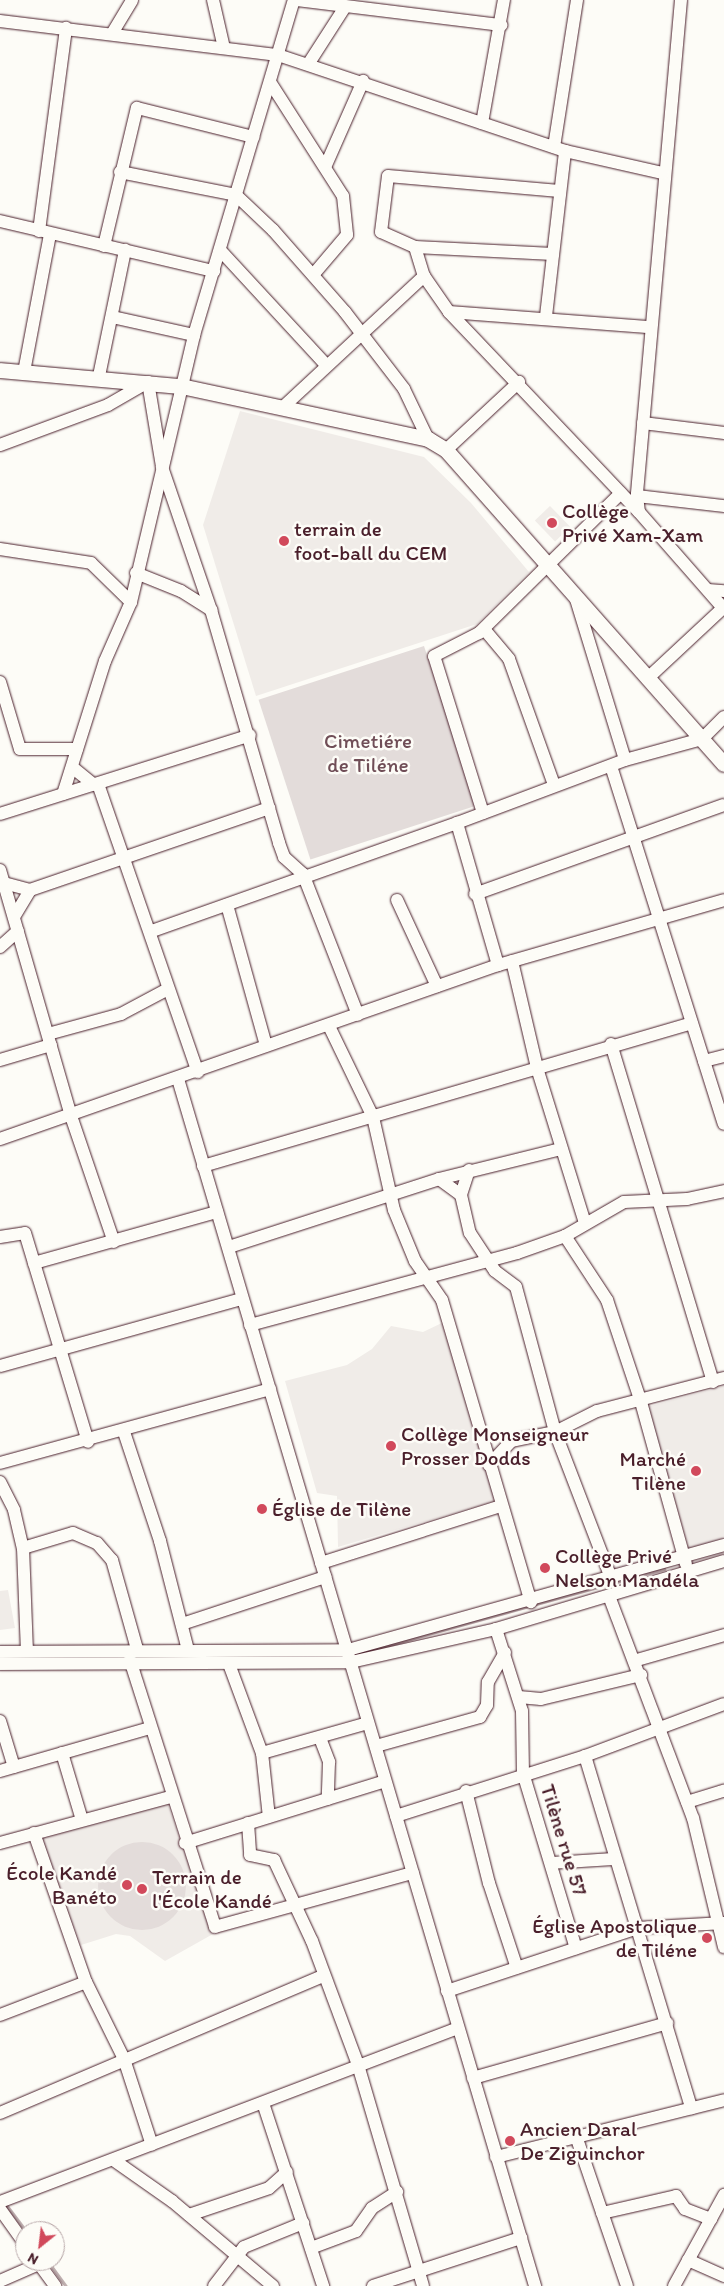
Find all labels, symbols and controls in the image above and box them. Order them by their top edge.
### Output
place label: Collège Privé Xam-Xam [562,498,703,548]
place label: terrain de foot-ball du CEM [294,516,448,566]
marker: Collège Privé Xam-Xam [546,517,558,529]
marker: terrain de foot-ball du CEM [278,535,290,547]
park label: Cimetiére de Tiléne [324,728,412,778]
place label: Collège Monseigneur Prosser Dodds [401,1421,588,1471]
marker: Collège Monseigneur Prosser Dodds [385,1440,397,1452]
place label: Marché Tilène [619,1446,686,1496]
marker: Marché Tilène [690,1465,702,1477]
place label: Église de Tilène [272,1496,410,1522]
marker: Église de Tilène [256,1503,268,1515]
place label: Collège Privé Nelson Mandéla [555,1543,699,1593]
marker: Collège Privé Nelson Mandéla [539,1562,551,1574]
street label: Tilène rue 57 [535,1781,593,1899]
place label: École Kandé Banéto [7,1860,117,1910]
place label: Terrain de l'École Kandé [152,1864,272,1914]
marker: École Kandé Banéto [121,1879,133,1891]
marker: Terrain de l'École Kandé [136,1883,148,1895]
place label: Église Apostolique de Tiléne [532,1913,697,1963]
marker: Église Apostolique de Tiléne [701,1932,713,1944]
place label: Ancien Daral De Ziguinchor [520,2116,645,2166]
marker: Ancien Daral De Ziguinchor [504,2135,516,2147]
north arrow [15,2221,65,2271]
text: N [25,2249,41,2268]

